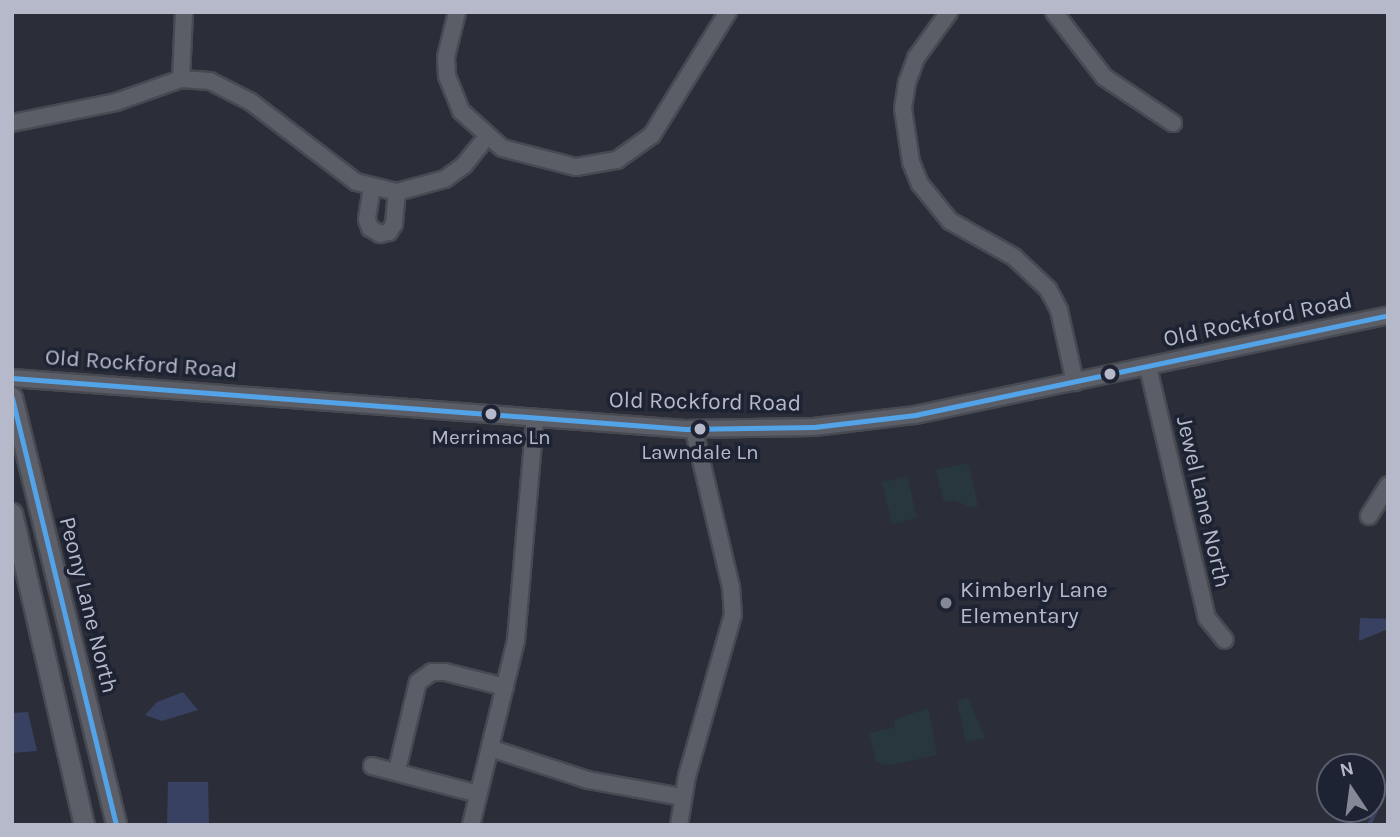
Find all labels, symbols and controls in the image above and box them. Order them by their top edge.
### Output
street label: Old Rockford Road [1161,287,1355,353]
street label: Old Rockford Road [44,344,238,384]
unlabelled marker [1103,367,1117,381]
street label: Old Rockford Road [609,387,801,417]
marker: Merrimac Ln [484,407,498,421]
street label: Jewel Lane North [1170,414,1236,590]
marker: Lawndale Ln [693,422,707,436]
place label: Merrimac Ln [431,424,551,450]
place label: Lawndale Ln [641,439,759,465]
street label: Peony Lane North [53,514,123,696]
place label: Kimberly Lane Elementary [960,576,1108,630]
marker: Kimberly Lane Elementary [938,595,954,611]
north arrow [1316,753,1386,823]
text: N [1338,757,1356,782]

